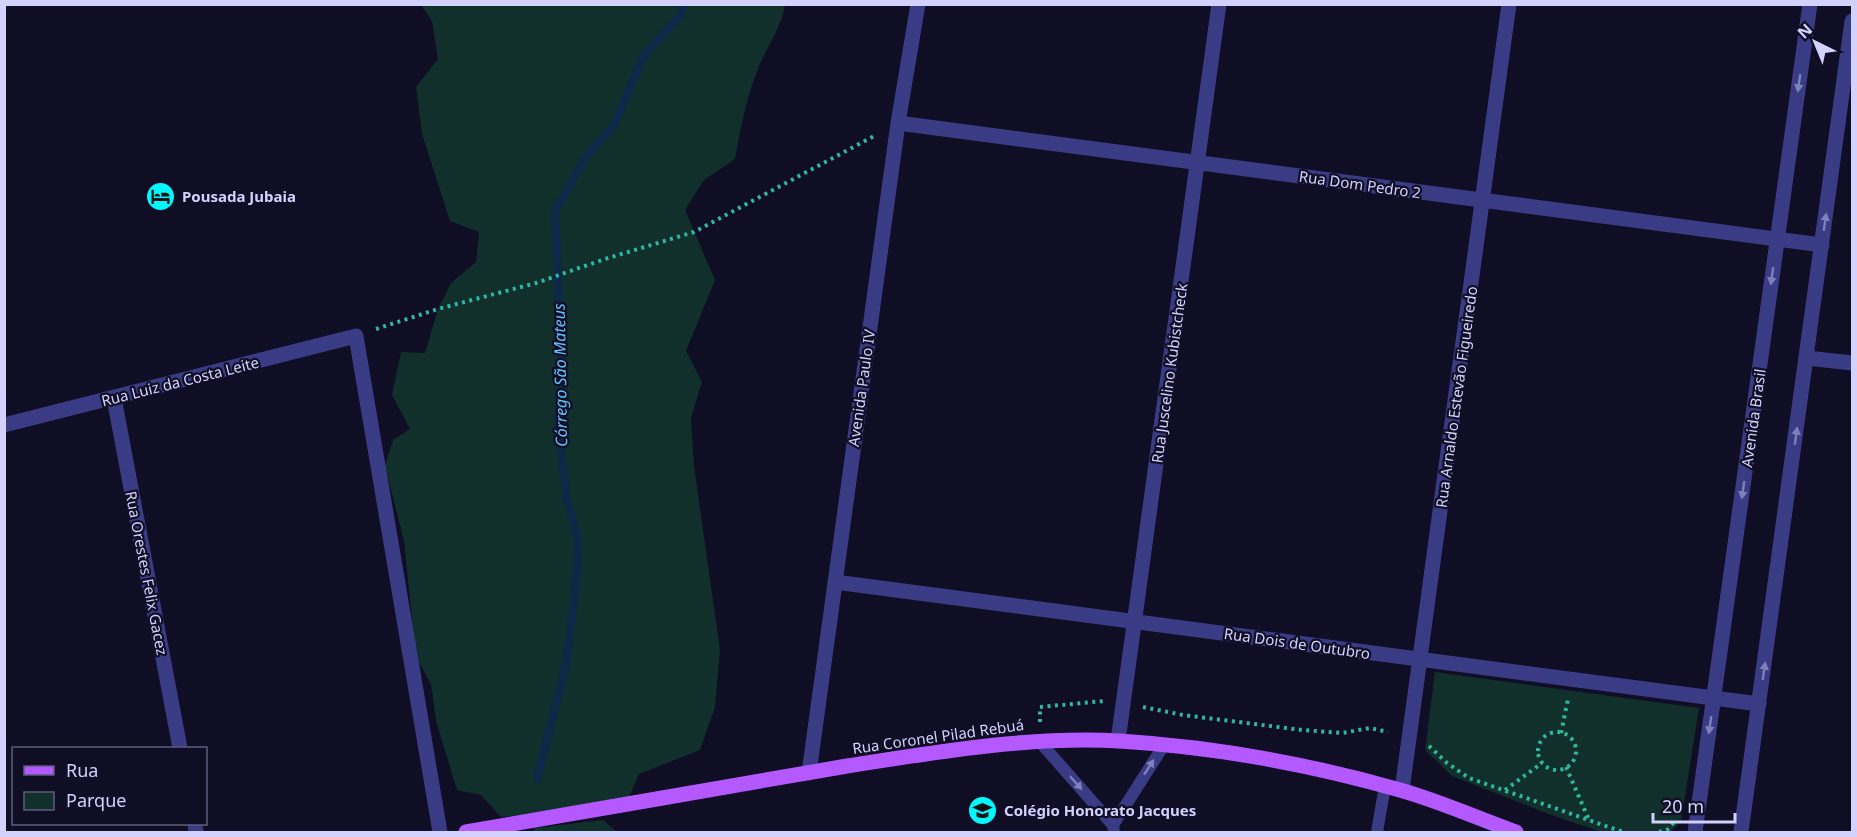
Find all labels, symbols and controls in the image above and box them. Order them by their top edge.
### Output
north arrow [1785,12,1845,72]
text: N [1793,19,1817,44]
one-way arrow [1795,74,1804,93]
street label: Rua Dom Pedro 2 [1298,166,1422,202]
hotel icon: Pousada Jubaia [145,180,177,212]
place label: Pousada Jubaia [182,186,296,206]
one-way arrow [1820,212,1829,231]
one-way arrow [1768,267,1777,286]
street label: Rua Juscelino Kubistcheck [1146,282,1192,464]
street label: Rua Arnaldo Estevão Figueiredo [1431,285,1481,509]
water label: Córrego São Mateus [548,303,572,447]
street label: Avenida Paulo IV [843,328,879,448]
street label: Rua Luiz da Costa Leite [99,352,261,410]
street label: Avenida Brasil [1736,367,1770,469]
one-way arrow [1791,426,1800,445]
one-way arrow [1738,481,1747,500]
street label: Rua Orestes Felix Gacez [121,489,173,657]
street label: Rua Dois de Outubro [1223,623,1371,663]
one-way arrow [1759,661,1768,680]
street label: Rua Coronel Pilad Rebuá [851,714,1025,758]
one-way arrow [1705,716,1714,735]
legend [12,747,207,825]
text: Rua [66,758,98,782]
one-way arrow [1144,759,1155,775]
one-way arrow [1069,775,1082,790]
scale bar [1653,786,1736,824]
text: Parque [66,788,126,812]
school or university icon: Colégio Honorato Jacques [967,794,999,826]
text: 20 m [1662,794,1704,818]
place label: Colégio Honorato Jacques [1004,800,1196,820]

